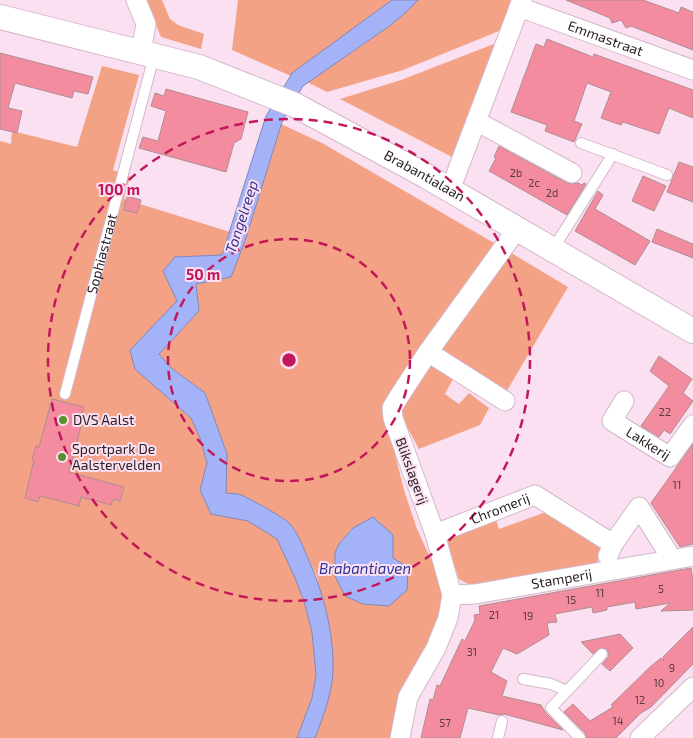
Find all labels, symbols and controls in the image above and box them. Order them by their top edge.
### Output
street label: Emmastraat [566,16,646,59]
street label: Brabantialaan [381,146,468,205]
house number: 2b [510,166,522,179]
house number: 2c [528,176,540,189]
water label: Tongelreep [221,178,261,256]
text: 100 m [98,180,140,198]
house number: 2d [546,186,558,199]
street label: Sophiastraat [83,212,120,295]
text: 50 m [186,265,220,283]
centre of rings [280,351,298,369]
house number: 22 [659,405,671,418]
place label: DVS Aalst [73,411,134,428]
marker: DVS Aalst [57,414,69,426]
street label: Lakkerij [623,423,674,463]
street label: Blikslagerij [392,435,432,507]
place label: Sportpark De Aalstervelden [72,440,161,473]
marker: Sportpark De Aalstervelden [56,451,68,463]
house number: 11 [673,478,681,491]
street label: Chromerij [468,489,532,527]
water label: Brabantiaven [319,559,411,577]
street label: Stamperij [530,565,593,592]
house number: 5 [658,582,664,595]
house number: 11 [596,586,604,599]
house number: 15 [566,593,576,606]
house number: 21 [489,608,499,621]
house number: 19 [523,609,533,622]
house number: 31 [467,645,477,658]
house number: 9 [669,661,675,674]
house number: 10 [653,676,665,689]
house number: 12 [635,693,645,706]
house number: 14 [612,714,624,727]
house number: 57 [439,716,451,729]

